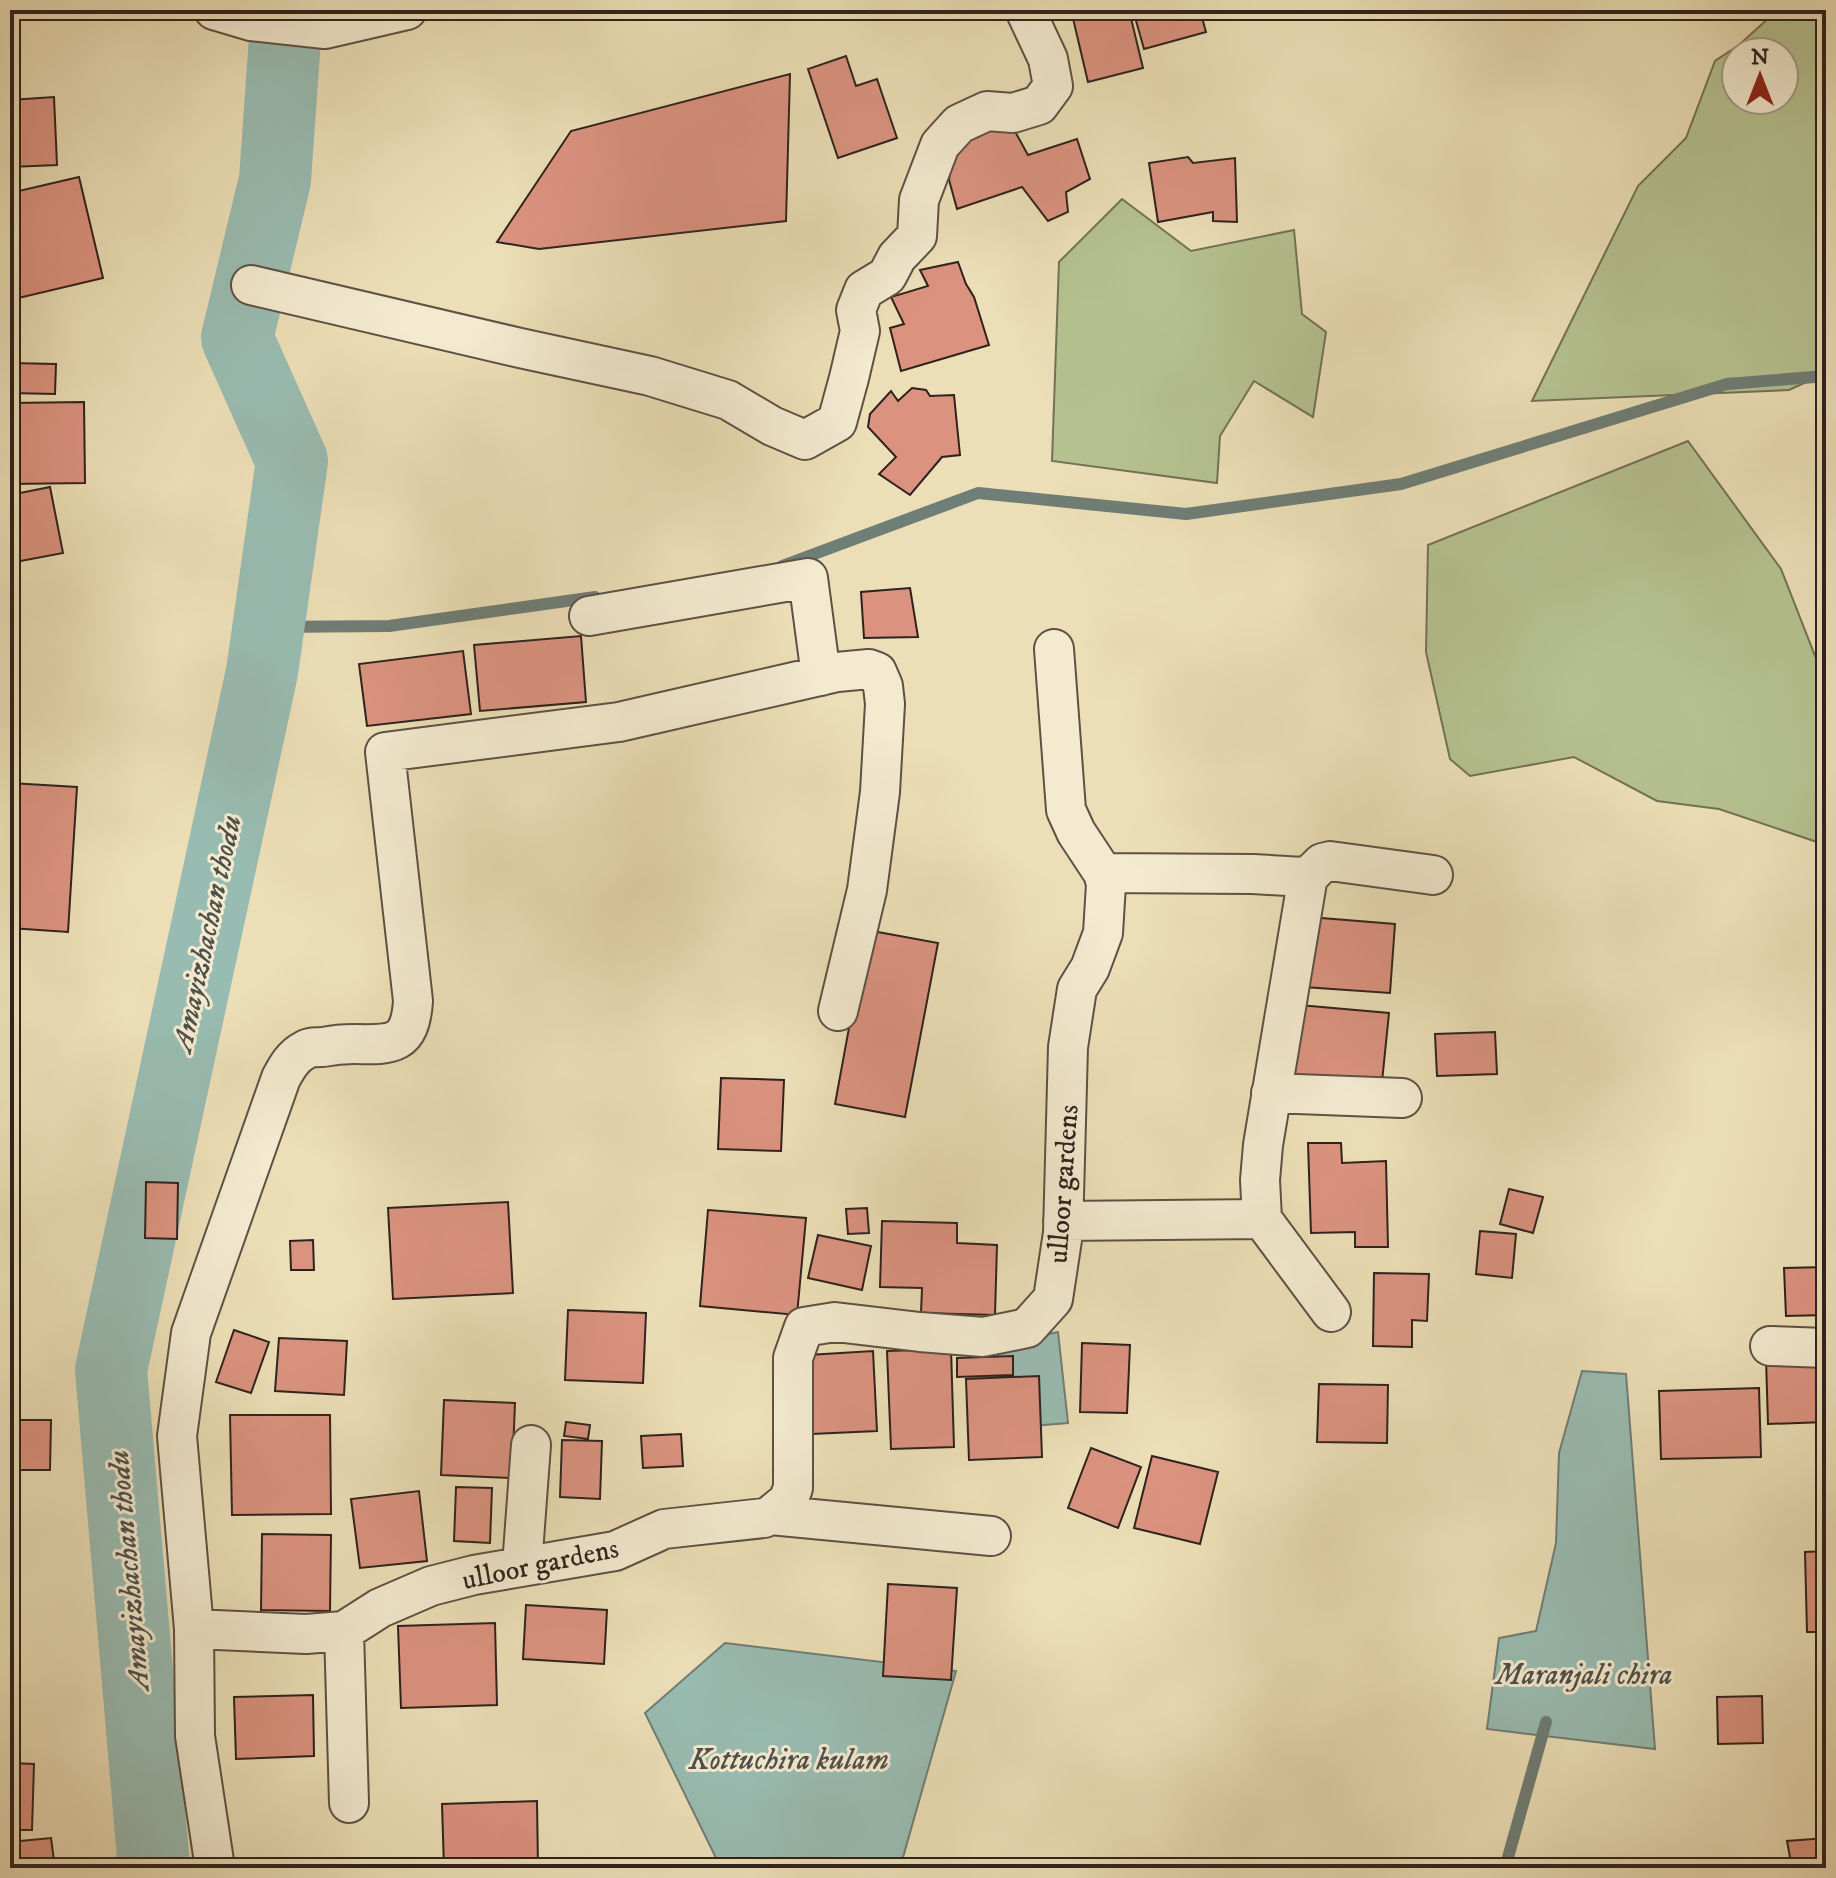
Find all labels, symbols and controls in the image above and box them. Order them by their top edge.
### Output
north arrow [1720,36,1800,116]
text: N [1751,44,1769,71]
water label: Amayizhachan thodu [164,812,251,1058]
street label: ulloor gardens [1040,1103,1087,1265]
water label: Amayizhachan thodu [101,1448,159,1694]
street label: ulloor gardens [459,1531,622,1598]
water label: Maranjali chira [1494,1657,1672,1694]
water label: Kottuchira kulam [688,1742,889,1779]

